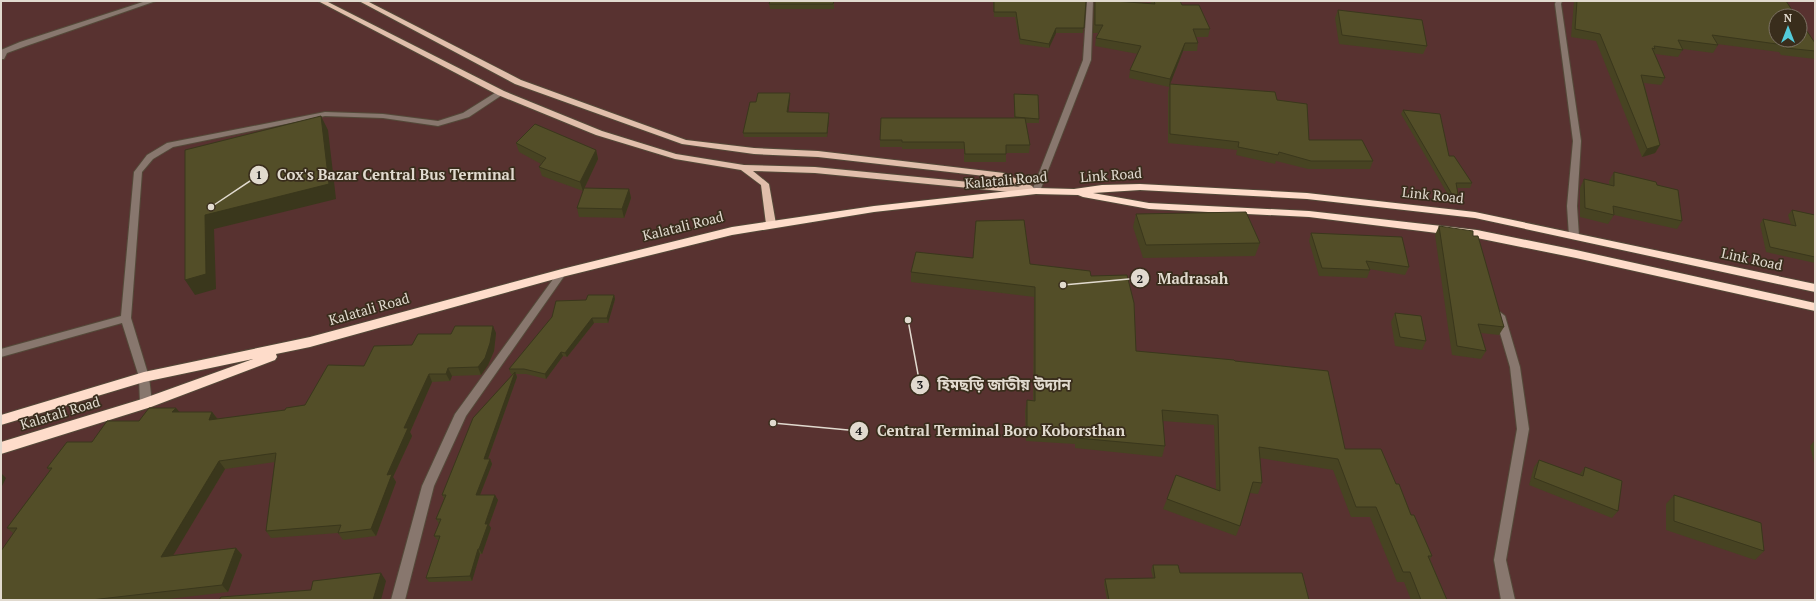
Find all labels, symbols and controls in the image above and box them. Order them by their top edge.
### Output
north arrow [1768,8,1808,48]
text: N [1784,11,1793,25]
callout: Cox's Bazar Central Bus Terminal [249,161,523,188]
street label: Link Road [1079,163,1143,186]
text: Cox's Bazar Central Bus Terminal [277,164,515,184]
street label: Kalatali Road [964,166,1048,193]
text: 1 [256,167,262,182]
street label: Link Road [1401,182,1465,207]
street label: Kalatali Road [640,206,726,245]
street label: Link Road [1720,243,1785,274]
callout: Madrasah [1130,265,1236,292]
text: Madrasah [1158,268,1229,288]
text: 2 [1137,271,1144,286]
street label: Kalatali Road [326,288,411,329]
callout: হিমছড়ি জাতীয় উদ্যান [910,371,1079,398]
text: হিমছড়ি জাতীয় উদ্যান [936,374,1071,394]
text: 3 [917,377,924,392]
street label: Kalatali Road [18,391,102,434]
callout: Central Terminal Boro Koborsthan [849,417,1133,444]
text: Central Terminal Boro Koborsthan [877,420,1125,440]
text: 4 [856,423,863,438]

